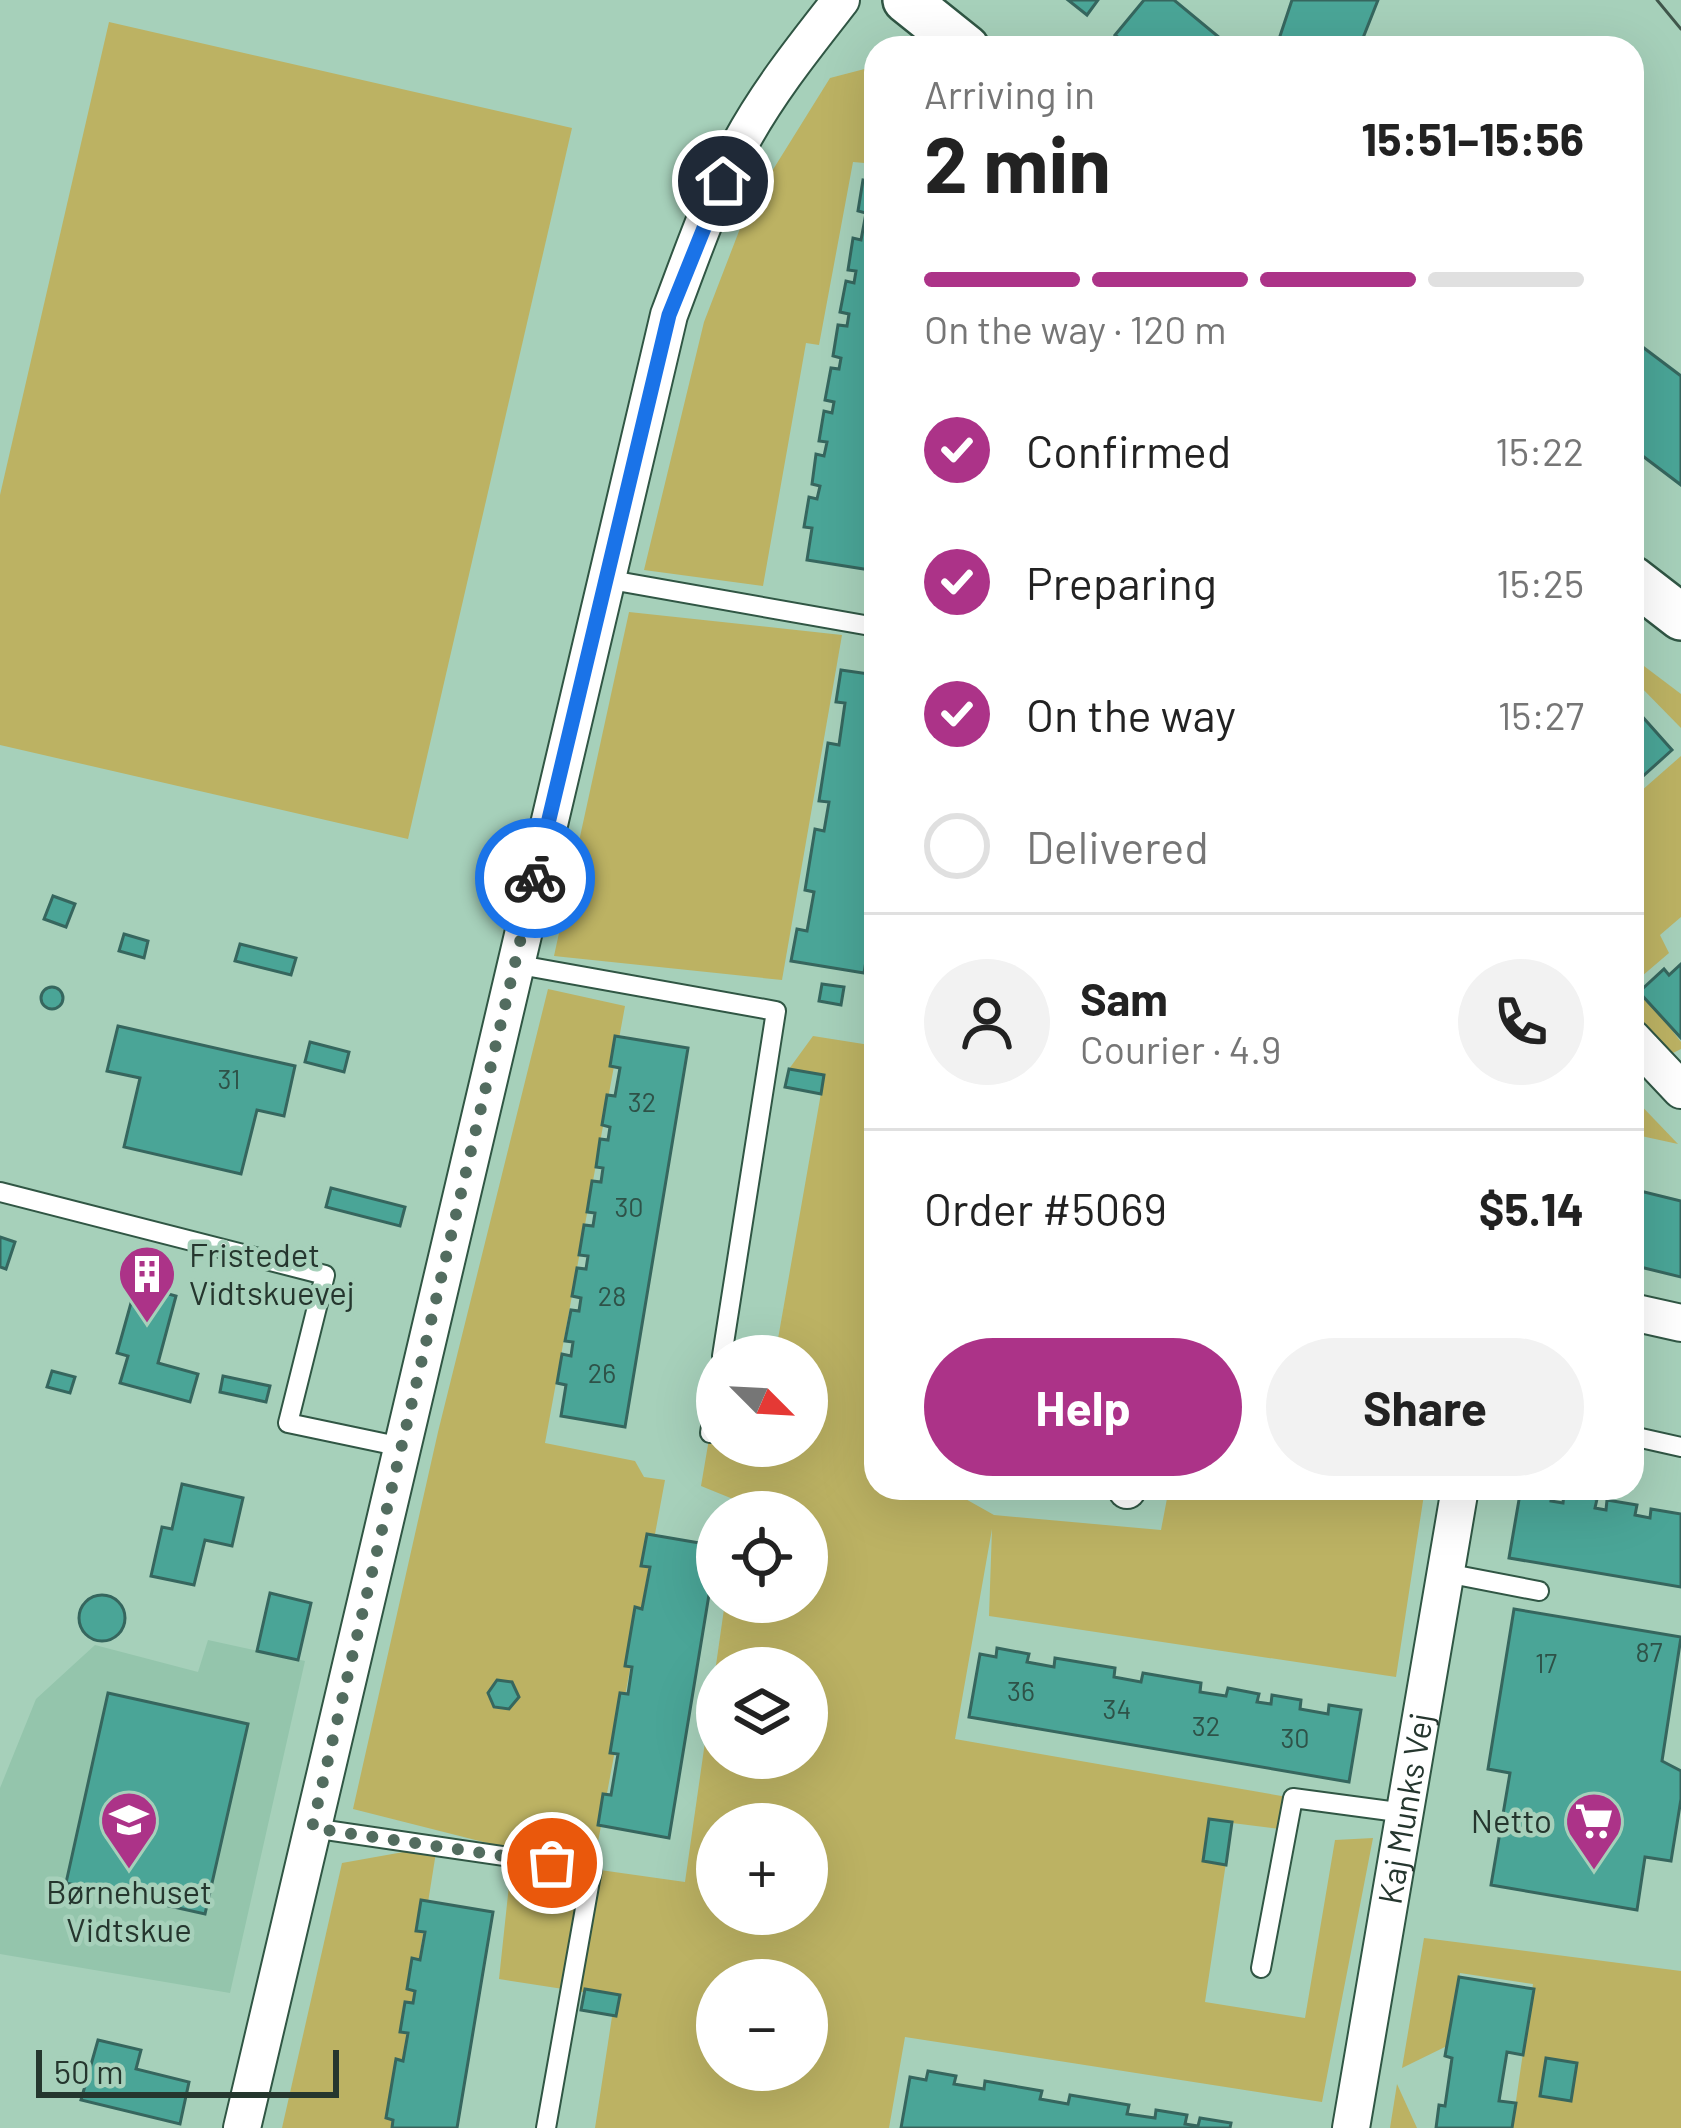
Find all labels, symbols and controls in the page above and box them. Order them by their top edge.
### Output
text: Arriving in [924,70,1095,117]
text: 15:51–15:56 [1361,111,1584,165]
text: 2 min [924,115,1111,209]
pin [672,130,774,232]
icon: home [690,148,756,214]
text: On the way · 120 m [924,305,1226,352]
icon: check [924,417,990,483]
text: Confirmed [1026,423,1231,477]
text: 15:22 [1495,427,1584,474]
icon: check [924,549,990,615]
text: Preparing [1026,555,1217,609]
text: 15:25 [1496,559,1584,606]
icon: check [924,681,990,747]
text: On the way [1026,687,1236,741]
text: 15:27 [1498,691,1584,738]
courier [475,818,595,938]
text: Delivered [1026,819,1209,873]
icon: bike [502,845,568,911]
button: person [924,959,1050,1085]
button: phone [1458,959,1584,1085]
text: Sam [1080,971,1168,1025]
text: Courier · 4.9 [1080,1025,1281,1072]
house number: 31 [217,1062,241,1094]
house number: 32 [628,1085,656,1117]
text: Order #5069 [924,1181,1167,1235]
text: $5.14 [1479,1181,1584,1235]
house number: 30 [614,1190,644,1222]
place label: Fristedet Vidtskuevej [189,1234,355,1312]
building icon: Fristedet Vidtskuevej [116,1243,178,1325]
house number: 28 [598,1279,626,1311]
north arrow [696,1335,828,1467]
map controls [696,1335,828,2091]
button: Help [924,1338,1242,1476]
button: Share [1266,1338,1584,1476]
house number: 26 [588,1356,616,1388]
button: locate [696,1491,828,1623]
house number: 87 [1636,1635,1663,1667]
house number: 17 [1535,1646,1557,1678]
button: layers [696,1647,828,1779]
house number: 36 [1007,1674,1035,1706]
house number: 34 [1103,1692,1131,1724]
house number: 32 [1192,1709,1220,1741]
street label: Kaj Munks Vej [1368,1710,1440,1907]
house number: 30 [1280,1721,1310,1753]
school or university icon: Børnehuset Vidtskue [98,1789,160,1871]
supermarket icon: Netto [1563,1790,1625,1872]
place label: Netto [1471,1800,1552,1840]
button: + [696,1803,828,1935]
pin [501,1812,603,1914]
icon: bag [519,1830,585,1896]
place label: Børnehuset Vidtskue [46,1871,212,1949]
button: − [696,1959,828,2091]
scale bar [36,2044,339,2097]
text: 50 m [54,2051,124,2091]

